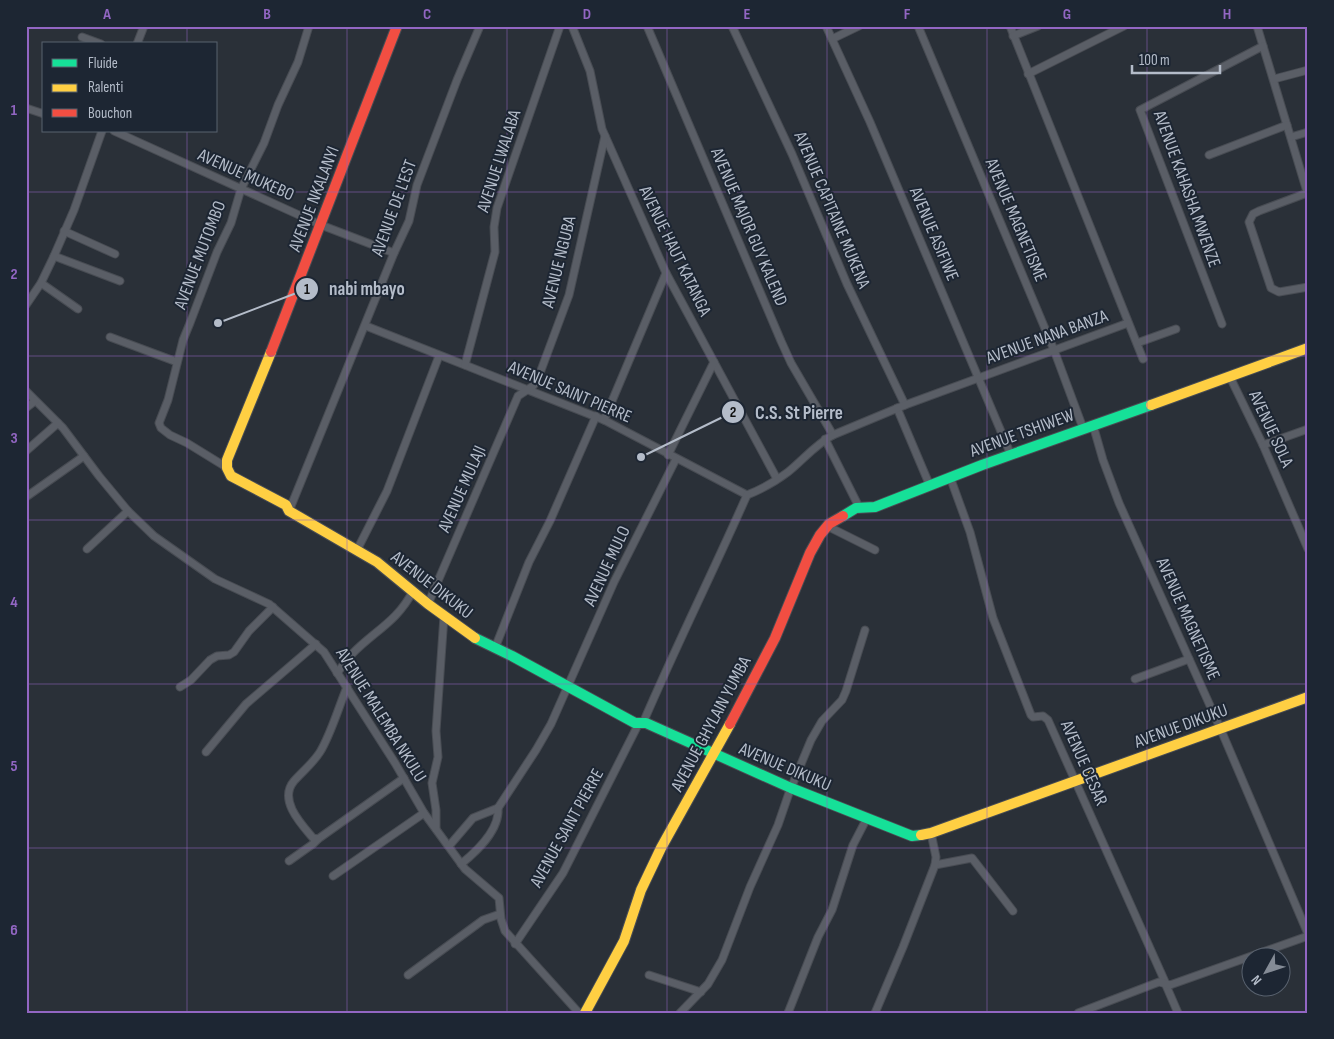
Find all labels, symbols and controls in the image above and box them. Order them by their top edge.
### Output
text: A [102,5,111,24]
text: B [263,5,271,24]
text: C [423,5,431,24]
text: D [583,5,591,24]
text: E [744,5,751,24]
text: F [904,5,911,24]
text: G [1063,5,1071,24]
text: H [1223,5,1231,24]
legend [42,42,218,132]
scale bar [1132,42,1219,74]
text: 100 m [1139,51,1170,70]
text: Fluide [88,54,118,73]
text: Ralenti [88,78,123,97]
text: 1 [11,101,18,120]
text: Bouchon [88,104,132,123]
street label: AVENUE LWALABA [472,107,525,216]
street label: AVENUE KAHASHA MWENZE [1149,107,1225,270]
street label: AVENUE CAPITAINE MUKENA [789,128,875,292]
street label: AVENUE NKALANYI [284,143,344,256]
street label: AVENUE MUKEBO [194,144,297,206]
street label: AVENUE MAJOR GUY KALEND [706,144,792,309]
street label: AVENUE MAGNETISME [980,154,1051,285]
street label: AVENUE DE L'EST [367,157,421,260]
street label: AVENUE HAUT KATANGA [634,182,716,320]
street label: AVENUE ASIFIWE [904,183,963,284]
street label: AVENUE MUTOMBO [169,198,230,313]
street label: AVENUE NGUBA [537,214,581,311]
text: 2 [10,265,18,284]
callout: nabi mbayo [294,272,415,306]
text: nabi mbayo [329,278,405,301]
text: 1 [304,280,310,299]
street label: AVENUE NANA BANZA [982,305,1111,369]
street label: AVENUE SAINT PIERRE [504,356,635,427]
street label: AVENUE SOLA [1244,386,1298,471]
callout: C.S. St Pierre [720,395,853,429]
text: C.S. St Pierre [755,402,843,425]
text: 2 [730,403,736,422]
street label: AVENUE TSHIWEW [966,404,1077,462]
text: 3 [10,429,18,448]
street label: AVENUE MULAJI [433,442,490,537]
street label: AVENUE MULO [579,523,635,610]
street label: AVENUE DIKUKU [386,546,477,623]
street label: AVENUE MAGNETISME [1151,554,1224,683]
text: 4 [10,593,18,612]
street label: AVENUE MALEMBA NKULU [331,643,431,786]
street label: AVENUE GHYLAIN YUMBA [666,653,756,796]
street label: AVENUE DIKUKU [1131,699,1231,753]
street label: AVENUE CESAR [1056,716,1112,809]
street label: AVENUE DIKUKU [735,738,834,796]
text: 5 [10,757,18,776]
street label: AVENUE SAINT PIERRE [525,765,608,892]
text: 6 [10,921,18,940]
north arrow [1242,946,1292,996]
text: N [1248,972,1265,988]

